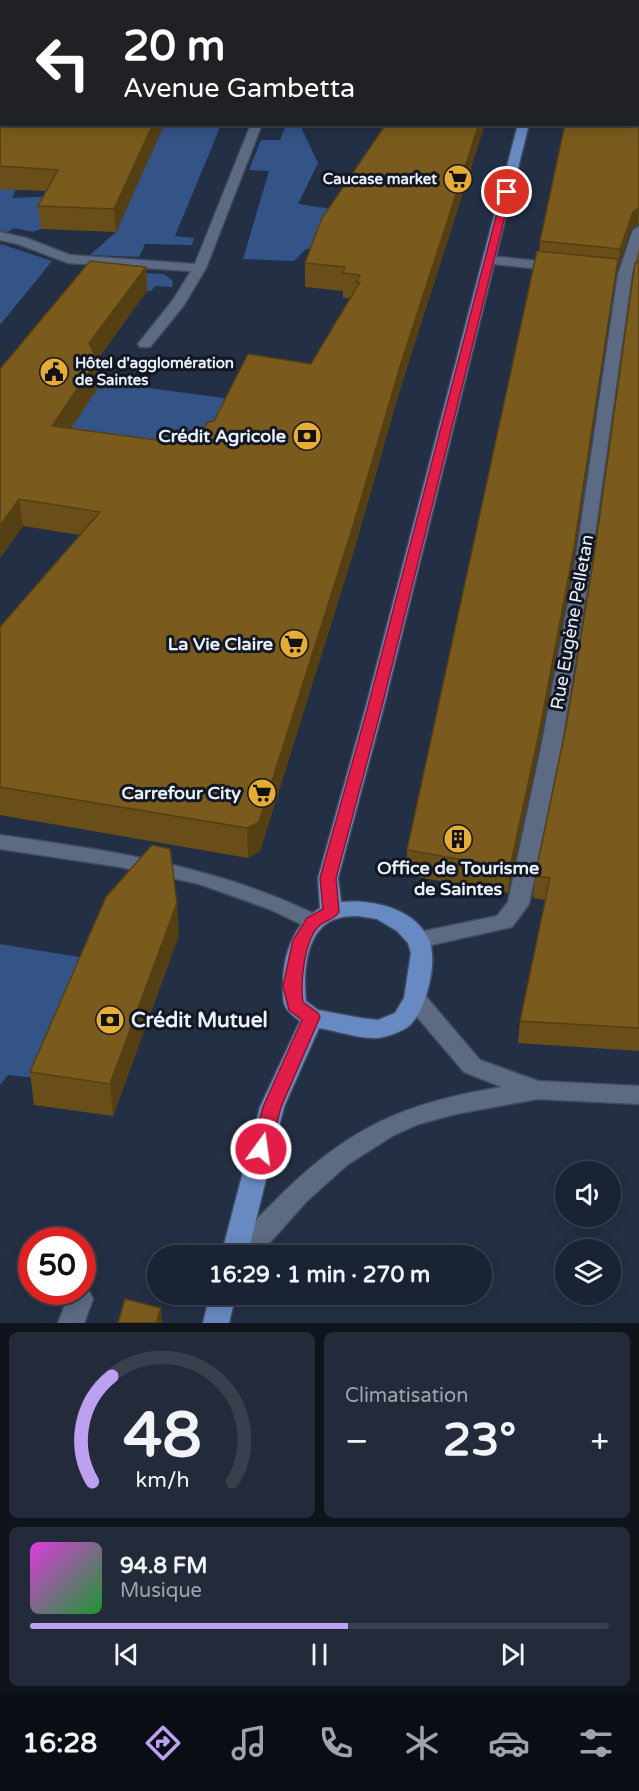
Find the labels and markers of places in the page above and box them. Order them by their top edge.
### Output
supermarket icon: Caucase market [442,163,474,195]
pin [481,166,532,217]
place label: Caucase market [323,170,437,188]
place label: Hôtel d'agglomération de Saintes [75,354,234,389]
public building icon: Hôtel d'agglomération de Saintes [38,356,70,388]
bank icon: Crédit Agricole [291,420,323,452]
place label: Crédit Agricole [158,425,286,447]
supermarket icon: La Vie Claire [278,628,310,660]
place label: La Vie Claire [168,633,273,655]
supermarket icon: Carrefour City [246,777,278,809]
place label: Carrefour City [121,782,241,804]
building icon: Office de Tourisme de Saintes [442,823,474,855]
place label: Office de Tourisme de Saintes [377,857,539,900]
bank icon: Crédit Mutuel [94,1004,126,1036]
place label: Crédit Mutuel [131,1008,268,1033]

